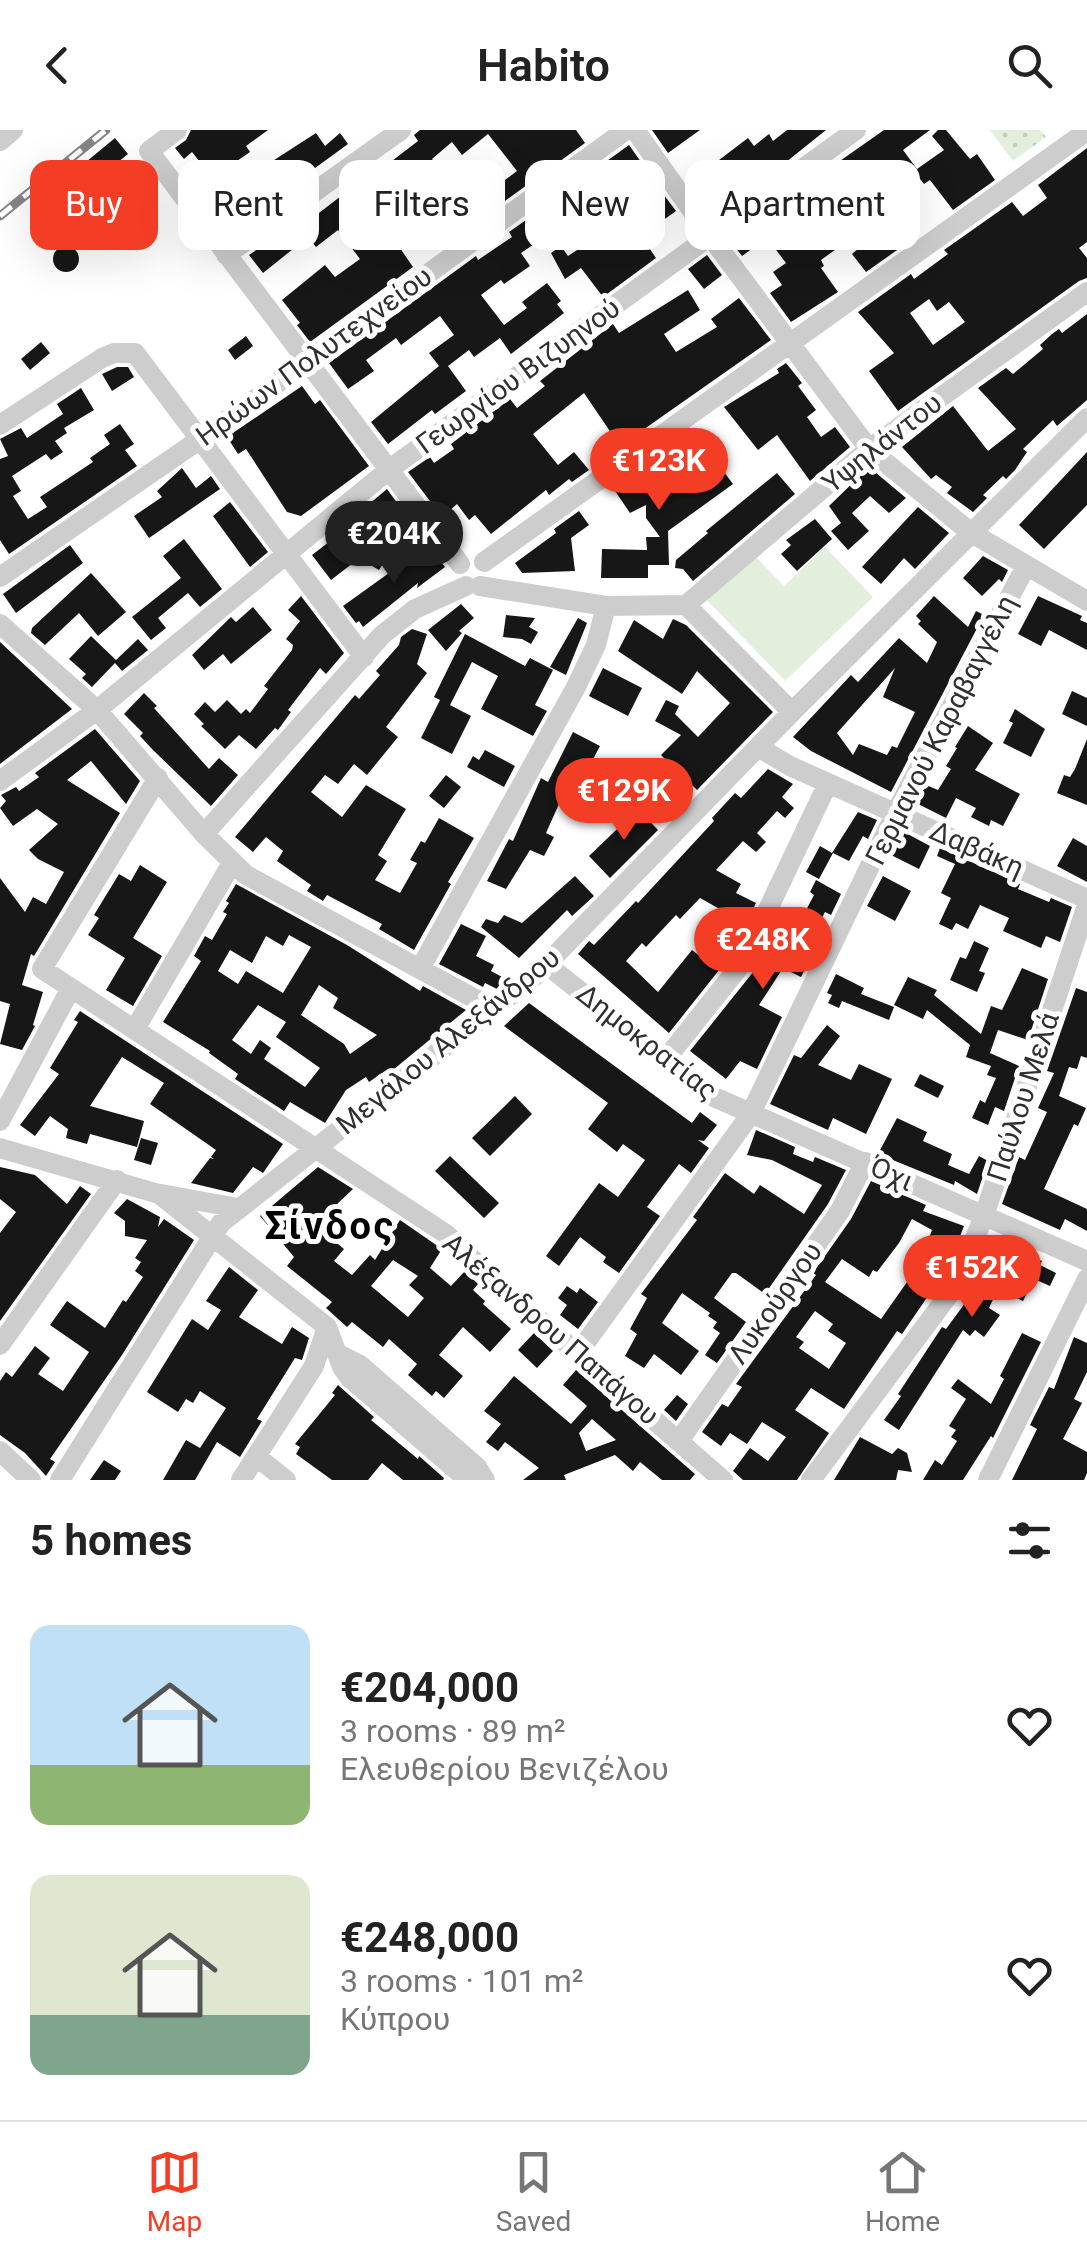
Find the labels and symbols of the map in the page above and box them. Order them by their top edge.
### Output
street label: Ηρώων Πολυτεχνείου [190,259,438,453]
street label: Γεωργίου Βιζυηνού [410,291,626,461]
street label: Υψηλάντου [816,386,948,500]
pin: €123K [589,428,729,513]
pin: €204K [324,501,464,586]
street label: Γερμανού Καραβαγγέλη [859,590,1023,870]
pin: €129K [554,758,694,843]
street label: Δαβάκη [925,814,1029,884]
pin: €248K [693,907,833,992]
street label: Μεγάλου Αλεξάνδρου [330,941,566,1141]
street label: Δημοκρατίας [570,977,724,1107]
street label: Παύλου Μελά [980,1008,1066,1186]
street label: Όχι [864,1150,919,1198]
district label: Σίνδος [265,1204,395,1248]
street label: Αλέξανδρου Παπάγου [436,1226,666,1432]
pin: €152K [902,1235,1042,1320]
street label: Λυκούργου [721,1236,829,1370]

